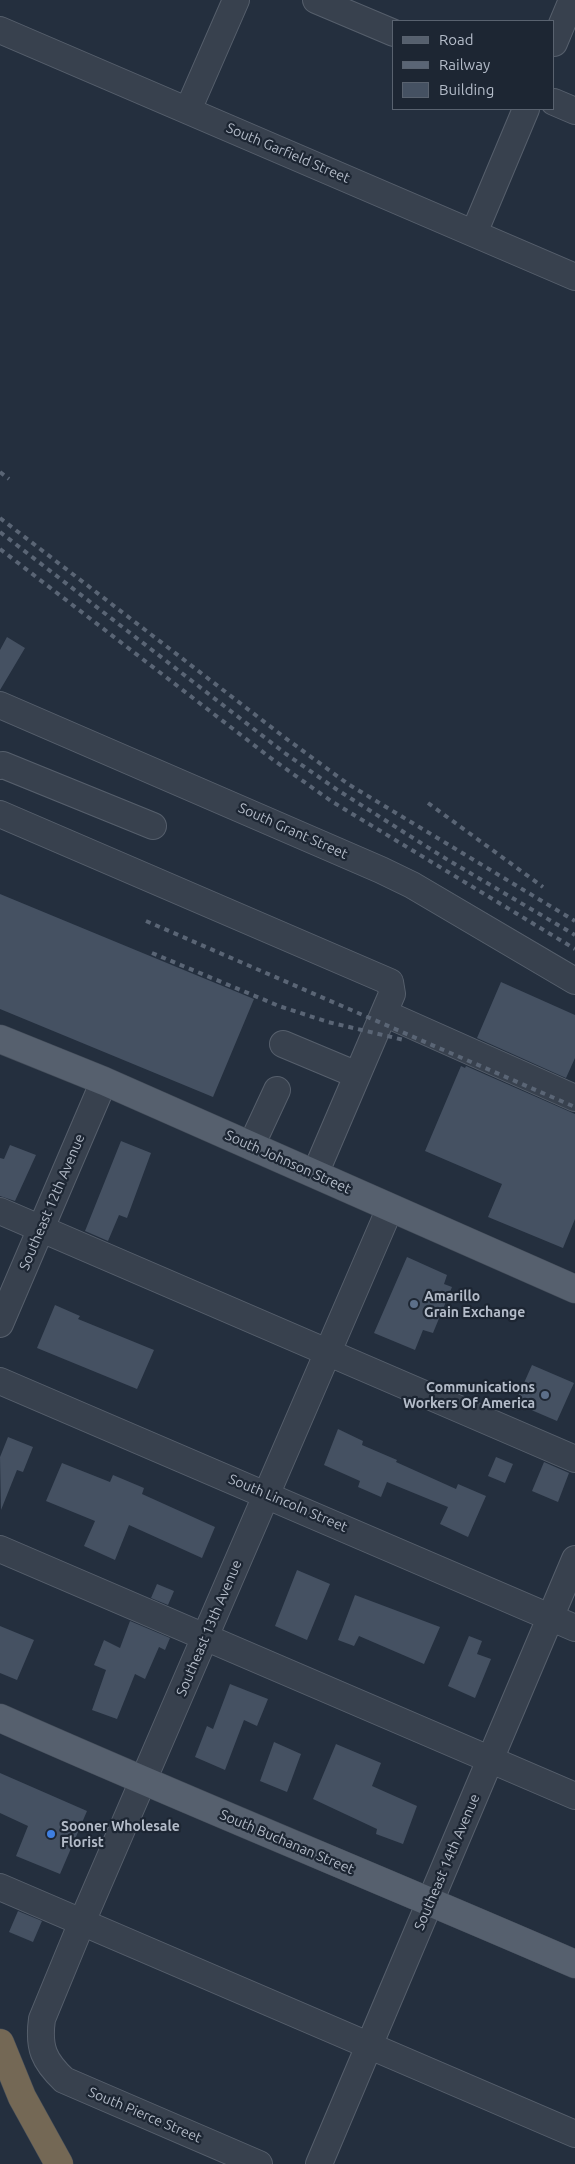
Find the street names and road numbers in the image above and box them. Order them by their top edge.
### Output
street label: South Garfield Street [224,119,352,187]
street label: South Grant Street [236,799,350,863]
street label: South Johnson Street [223,1127,353,1197]
street label: Southeast 12th Avenue [16,1131,88,1273]
street label: South Lincoln Street [226,1470,350,1536]
street label: Southeast 13th Avenue [173,1557,245,1699]
street label: Southeast 14th Avenue [411,1791,483,1933]
street label: South Buchanan Street [217,1806,357,1878]
street label: South Pierce Street [86,2084,204,2146]

